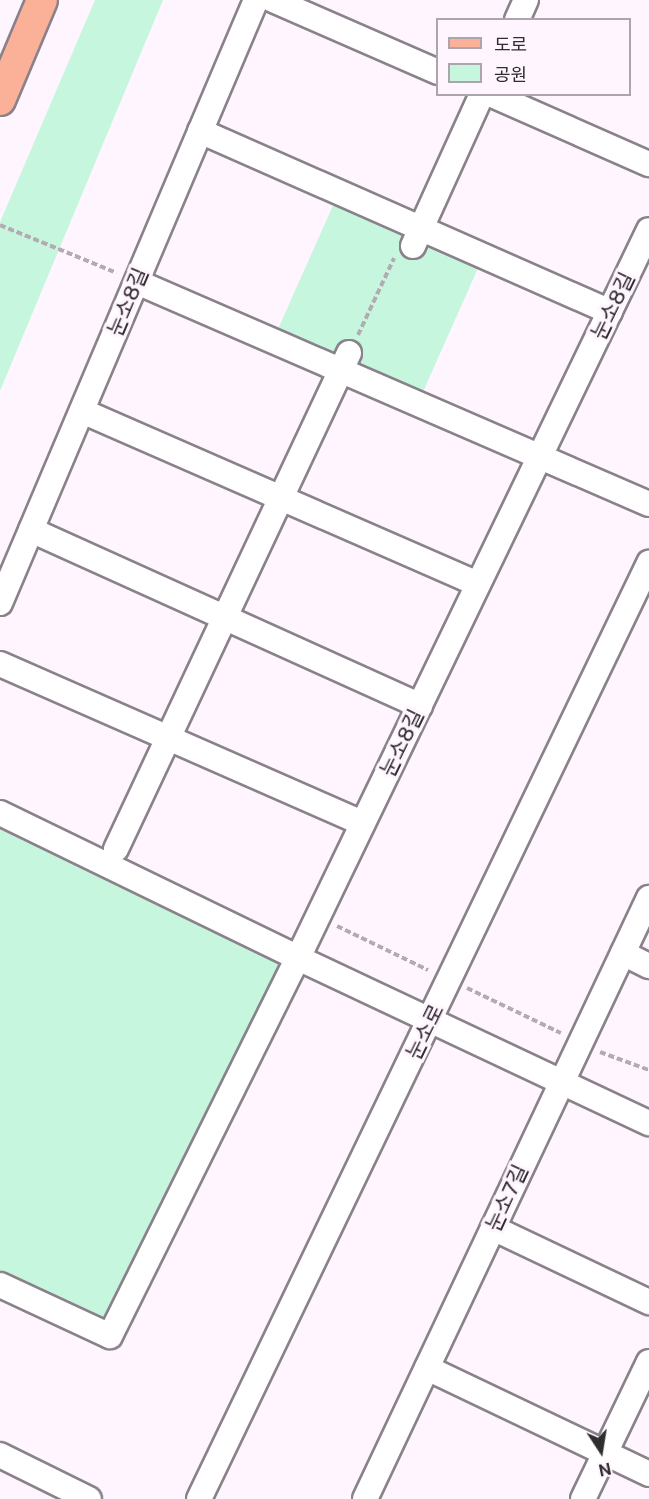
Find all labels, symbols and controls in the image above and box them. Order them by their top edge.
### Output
legend [436,18,631,96]
text: 도로 [494,34,527,55]
text: 공원 [494,64,527,85]
street label: 눈소8길 [102,264,154,340]
street label: 눈소8길 [586,268,640,344]
street label: 눈소8길 [375,705,429,781]
street label: 눈소로 [401,1000,449,1064]
street label: 눈소7길 [481,1161,533,1235]
north arrow [571,1421,631,1481]
text: N [597,1459,613,1480]

